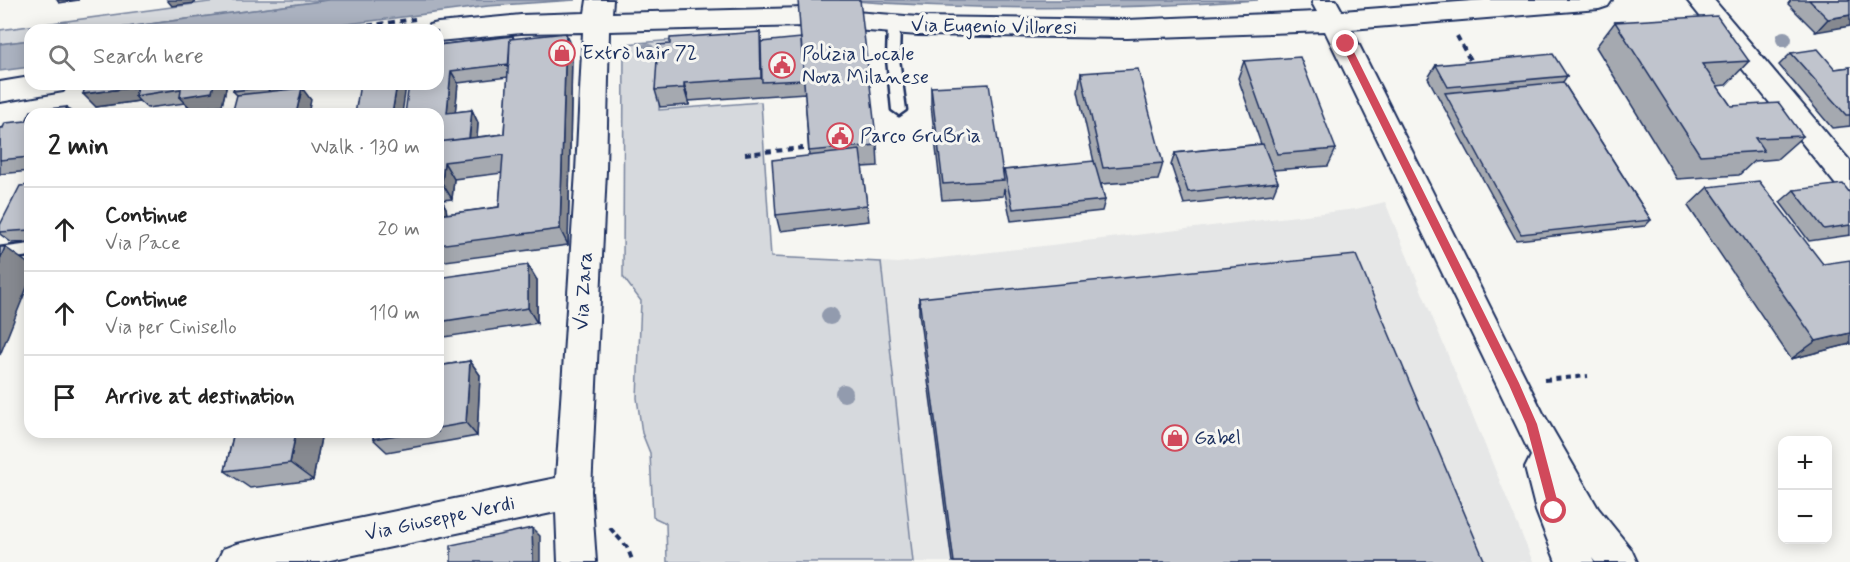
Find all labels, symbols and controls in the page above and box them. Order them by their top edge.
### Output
street label: Via Eugenio Villoresi [911,12,1077,42]
search box [24,24,444,90]
route end [1332,30,1358,56]
shop icon: Extrò hair 72 [547,38,577,68]
place label: Extrò hair 72 [582,40,697,67]
icon: search [45,41,78,74]
place label: Polizia Locale Nova Milanese [802,41,929,91]
text: Search here [93,43,204,71]
public building icon: Polizia Locale Nova Milanese [767,50,797,80]
public building icon: Parco GruBrìa [825,121,855,151]
place label: Parco GruBrìa [860,123,981,150]
text: 2 min [48,130,109,164]
text: Walk · 130 m [311,134,420,161]
text: Continue [105,202,187,230]
icon: ahead [48,213,81,246]
text: 20 m [377,216,420,243]
text: Via Pace [105,230,181,257]
street label: Via Zara [568,251,600,331]
text: Continue [105,286,187,314]
icon: ahead [48,297,81,330]
text: 110 m [369,300,420,327]
text: Via per Cinisello [105,314,237,341]
icon: arrive [48,381,81,414]
text: Arrive at destination [105,383,295,411]
shop icon: Gabel [1160,423,1190,453]
place label: Gabel [1194,425,1241,452]
map controls [1778,436,1832,544]
button: + [1778,436,1832,490]
street label: Via Giuseppe Verdi [362,490,518,548]
button: − [1778,490,1832,544]
route start [1540,497,1566,523]

